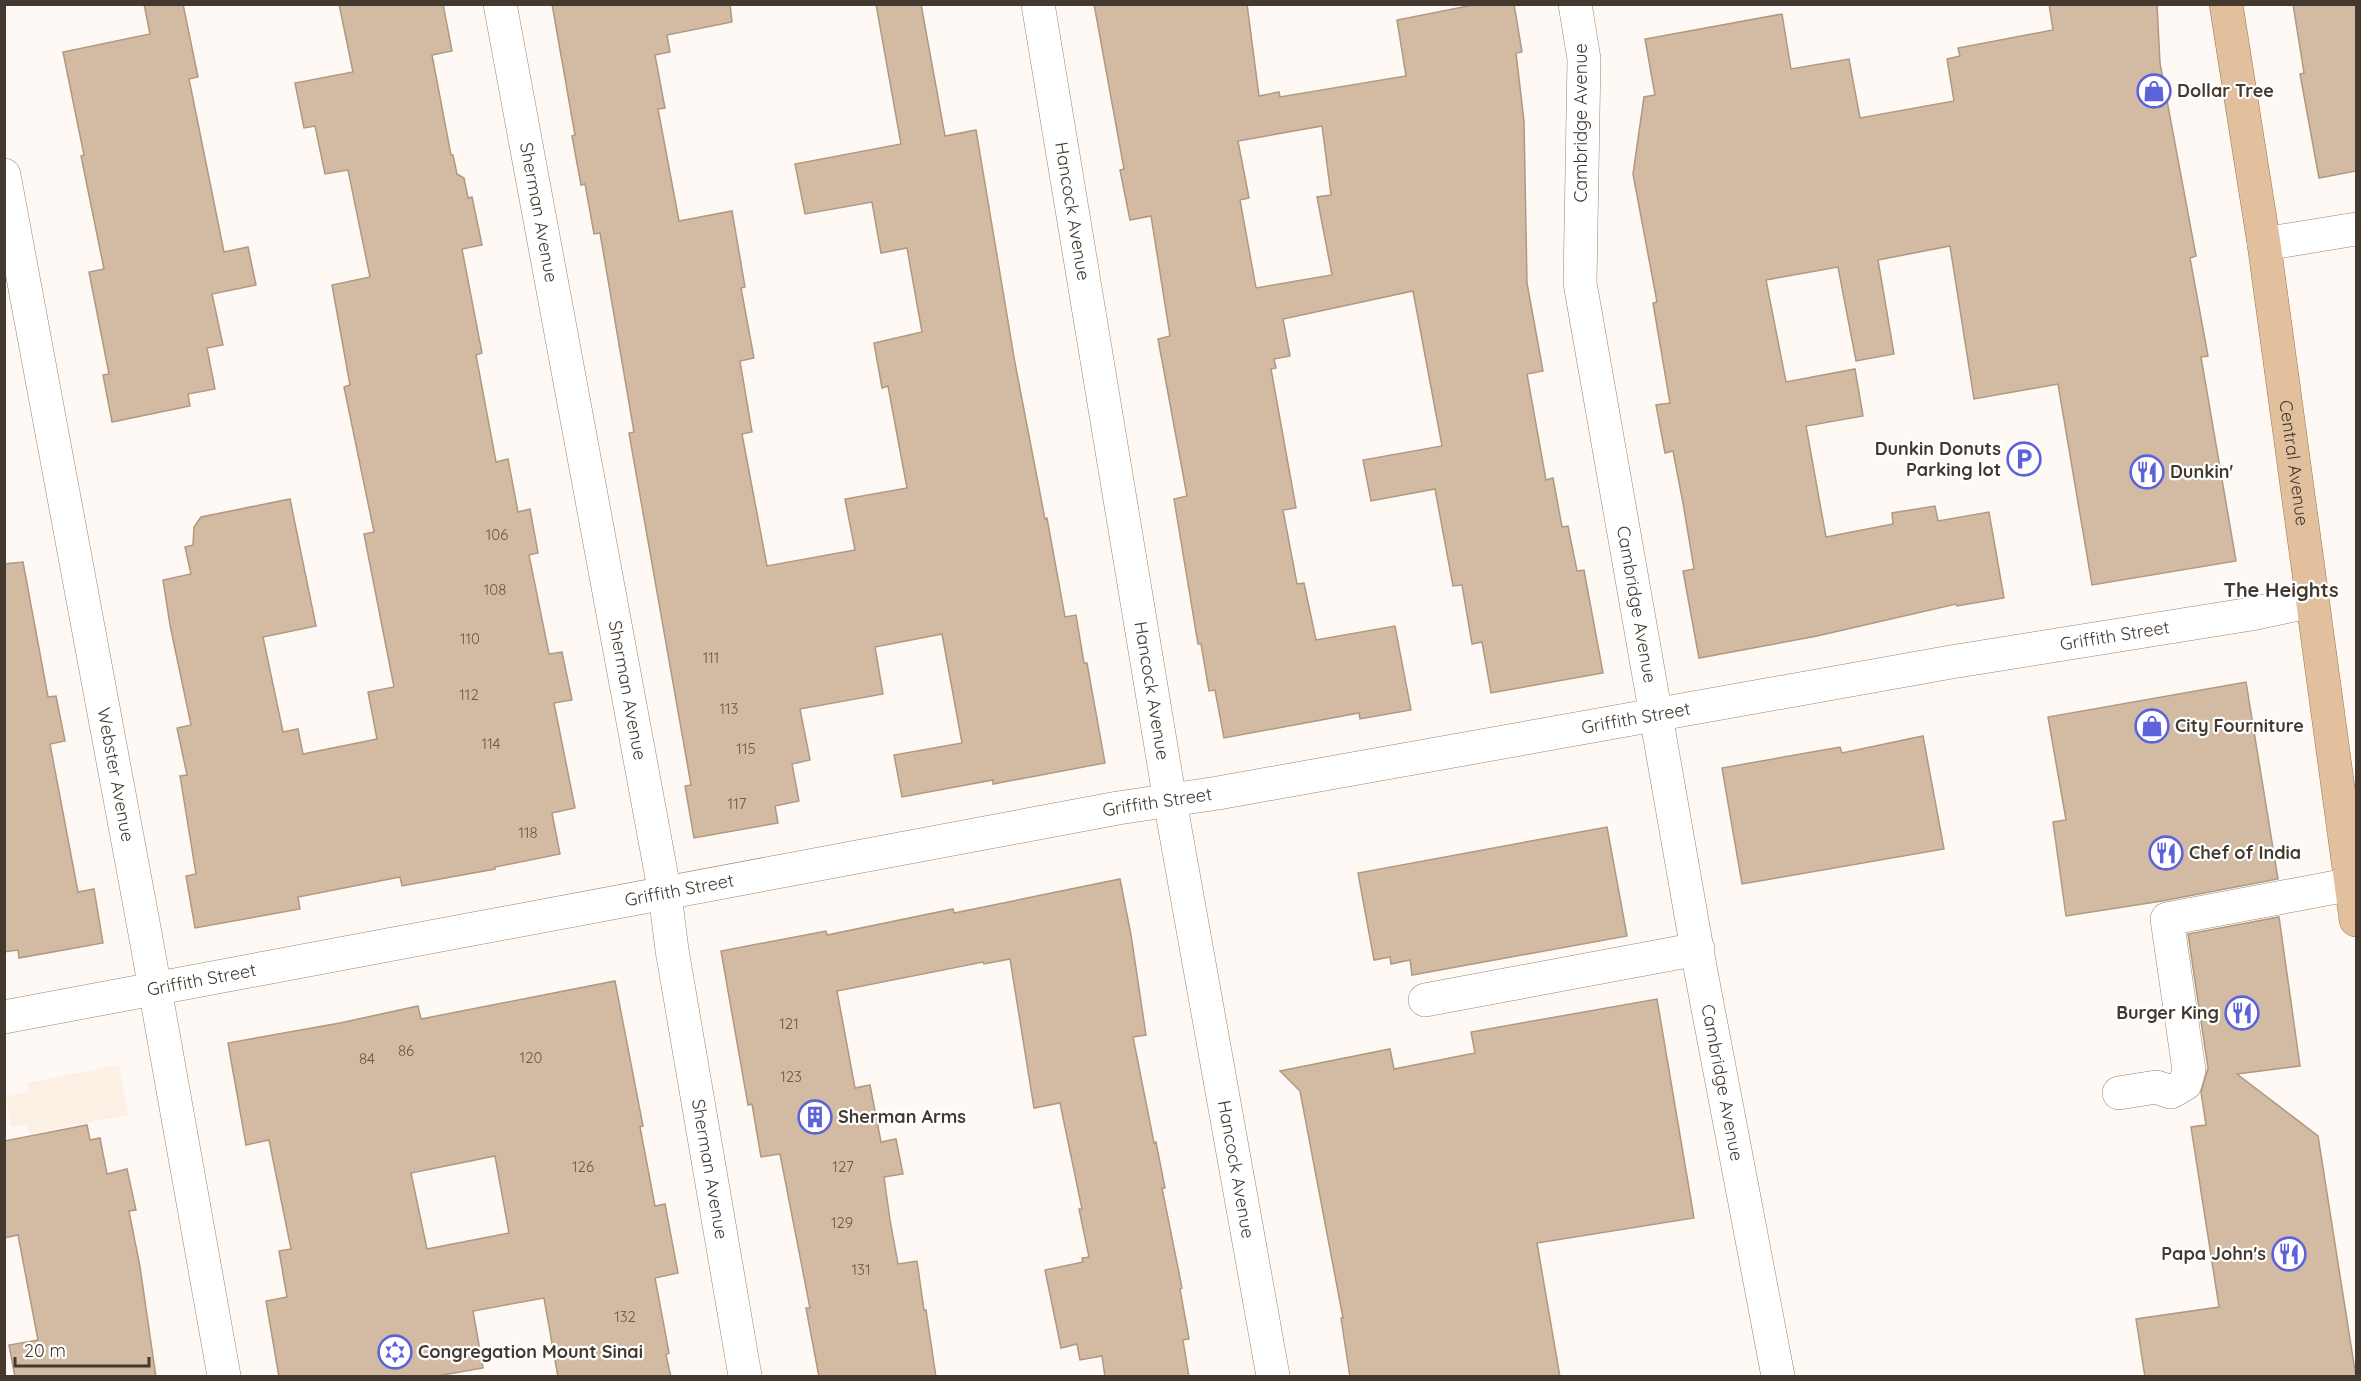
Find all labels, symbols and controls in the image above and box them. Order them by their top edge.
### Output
street label: Cambridge Avenue [1569,43,1592,203]
shop icon: Dollar Tree [2136,73,2172,109]
place label: Dollar Tree [2177,79,2274,102]
street label: Hancock Avenue [1050,140,1096,282]
street label: Sherman Avenue [515,141,563,284]
street label: Central Avenue [2274,399,2314,527]
place label: Dunkin Donuts Parking lot [1875,437,2001,481]
parking icon: Dunkin Donuts Parking lot [2006,441,2042,477]
restaurant icon: Dunkin' [2129,454,2165,490]
place label: Dunkin' [2170,460,2233,483]
street label: Cambridge Avenue [1612,524,1662,685]
house number: 106 [486,525,508,544]
district label: The Heights [2223,577,2339,602]
house number: 108 [484,580,506,599]
street label: Griffith Street [2058,615,2171,655]
street label: Sherman Avenue [604,618,652,762]
street label: Hancock Avenue [1129,620,1175,761]
house number: 110 [460,629,480,648]
house number: 111 [703,648,719,667]
house number: 112 [459,685,479,704]
street label: Griffith Street [1579,697,1692,739]
house number: 113 [720,699,739,718]
street label: Webster Avenue [92,706,140,844]
shop icon: City Fourniture [2134,708,2170,744]
place label: City Fourniture [2175,714,2304,737]
house number: 114 [482,734,500,753]
house number: 115 [736,739,756,758]
street label: Griffith Street [1100,782,1213,822]
house number: 117 [728,794,747,813]
house number: 118 [518,823,538,842]
restaurant icon: Chef of India [2148,835,2184,871]
place label: Chef of India [2189,841,2301,864]
street label: Griffith Street [623,868,736,911]
street label: Griffith Street [145,958,258,1001]
restaurant icon: Burger King [2224,995,2260,1031]
place label: Burger King [2116,1001,2219,1024]
street label: Cambridge Avenue [1696,1002,1749,1163]
house number: 121 [779,1014,799,1033]
house number: 86 [398,1041,414,1060]
house number: 120 [520,1048,542,1067]
house number: 84 [359,1049,375,1068]
house number: 123 [780,1067,802,1086]
street label: Sherman Avenue [687,1097,733,1241]
street label: Hancock Avenue [1213,1098,1260,1240]
building icon: Sherman Arms [797,1099,833,1135]
place label: Sherman Arms [838,1105,966,1128]
house number: 126 [572,1157,594,1176]
house number: 127 [832,1157,854,1176]
house number: 129 [831,1213,853,1232]
restaurant icon: Papa John's [2271,1236,2307,1272]
place label: Papa John's [2161,1242,2266,1265]
house number: 131 [852,1260,870,1279]
house number: 132 [614,1307,636,1326]
scale bar [15,1330,148,1368]
synagogue icon: Congregation Mount Sinai [377,1334,413,1370]
text: 20 m [24,1339,66,1362]
place label: Congregation Mount Sinai [418,1340,643,1363]

